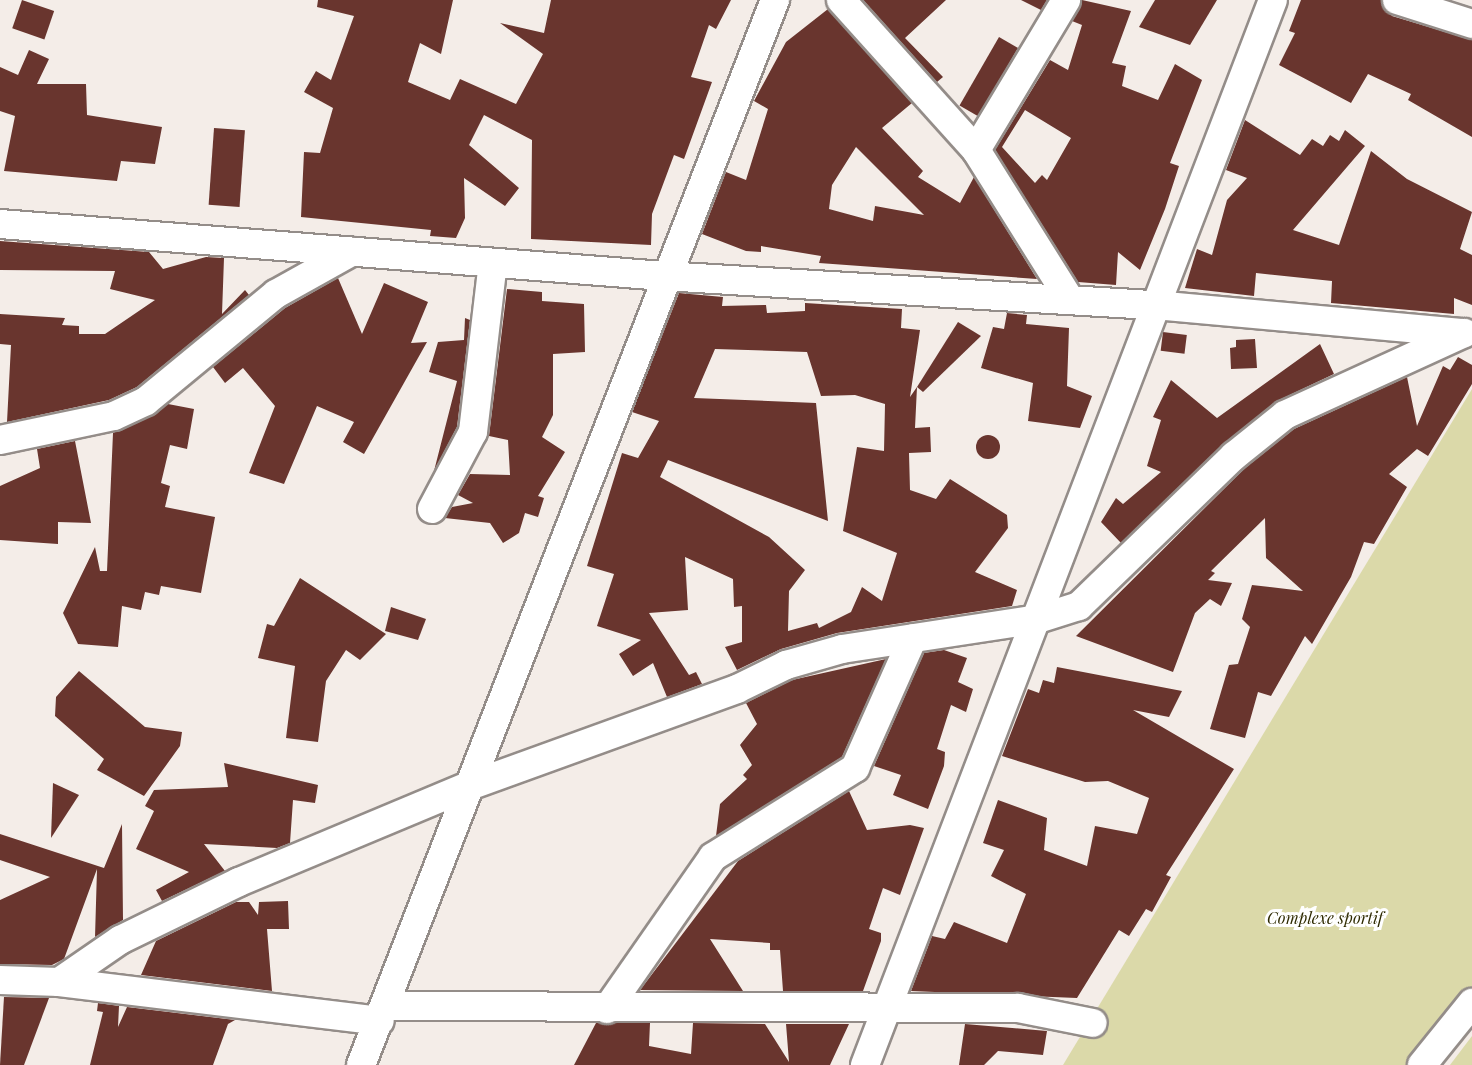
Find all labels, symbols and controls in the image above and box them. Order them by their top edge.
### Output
park label: Complexe sportif [1267,908,1383,928]

